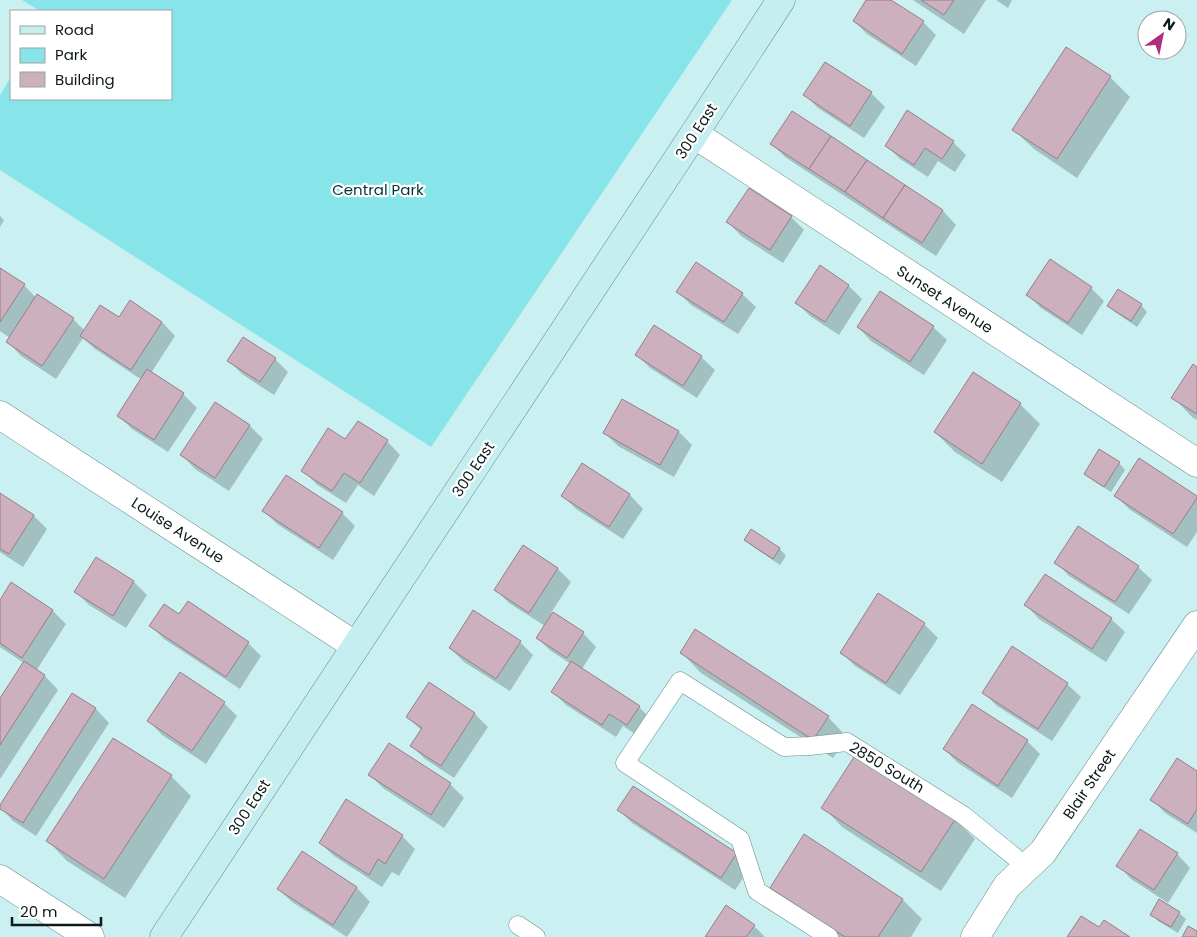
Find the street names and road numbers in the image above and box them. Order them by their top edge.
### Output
street label: 300 East [670,99,722,163]
street label: Sunset Avenue [893,260,997,338]
street label: 300 East [447,437,499,501]
street label: Louise Avenue [127,492,229,568]
street label: 2850 South [846,736,928,798]
street label: Blair Street [1058,745,1120,823]
street label: 300 East [223,775,275,839]

